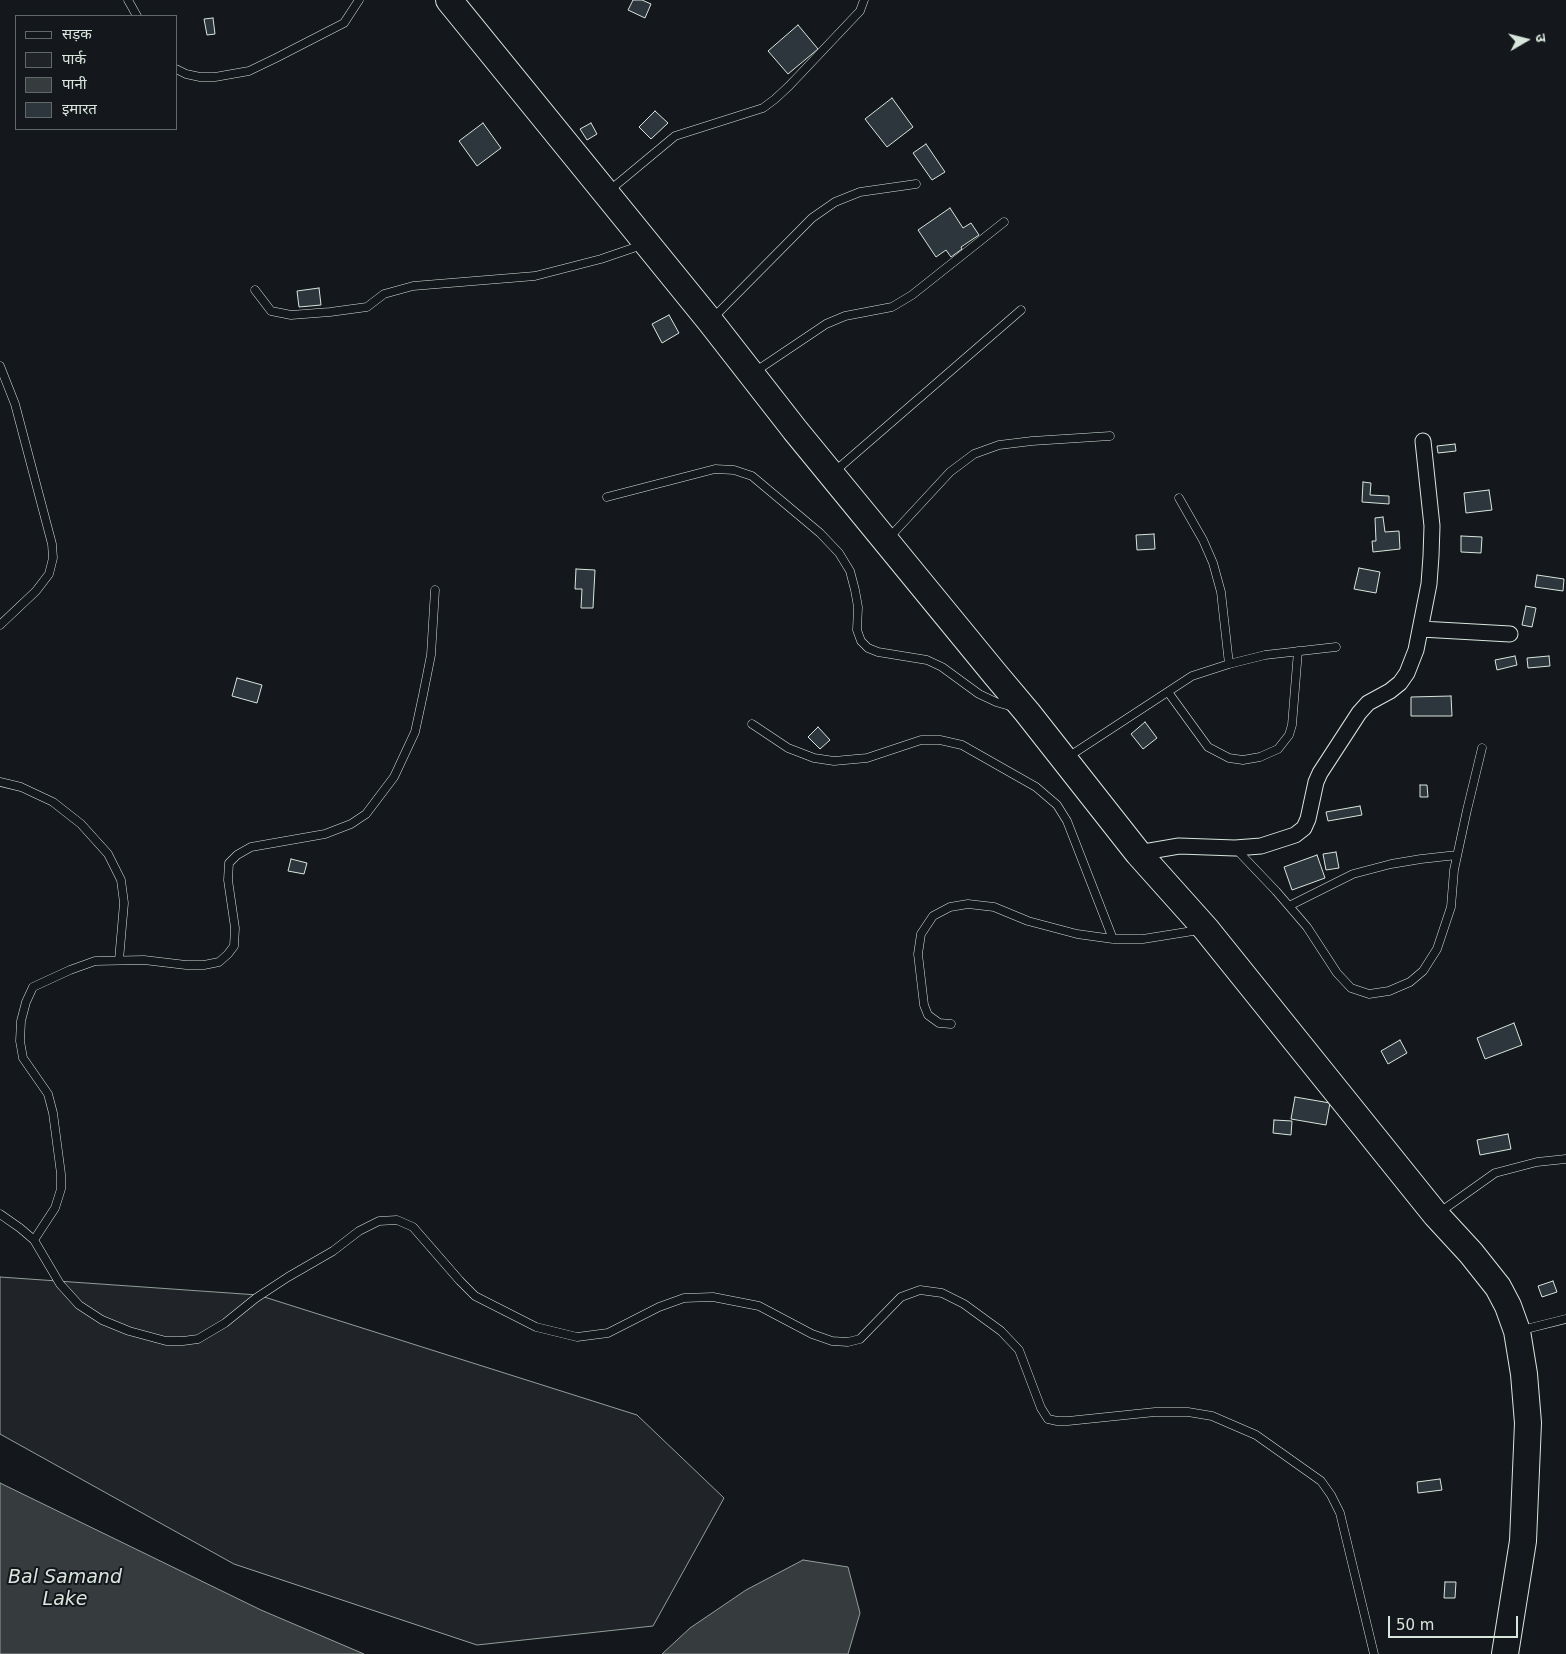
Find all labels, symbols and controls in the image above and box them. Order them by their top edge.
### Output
legend [15,15,178,130]
north arrow [1501,15,1551,65]
text: सड़क [62,25,92,43]
text: उ [1532,33,1549,43]
text: पार्क [62,50,86,68]
text: पानी [62,75,87,93]
text: इमारत [62,100,97,118]
water label: Bal Samand Lake [8,1567,122,1611]
scale bar [1391,1606,1521,1638]
text: 50 m [1396,1616,1434,1634]

